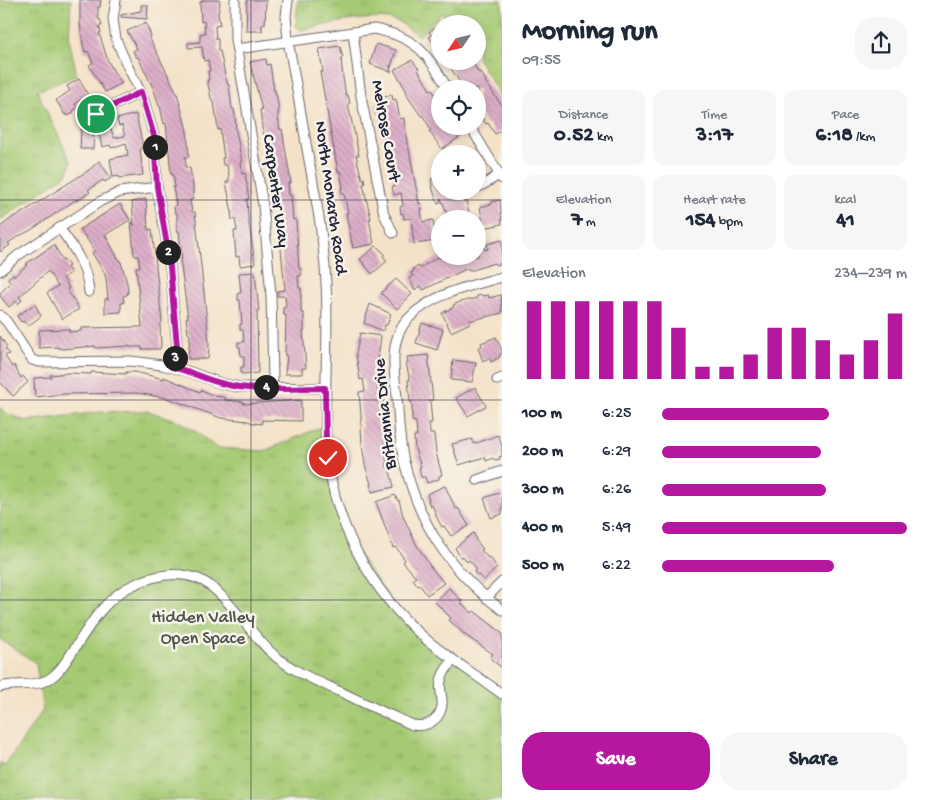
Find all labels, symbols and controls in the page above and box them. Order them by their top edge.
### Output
north arrow [431,15,486,70]
map controls [431,15,486,265]
text: Morning run [522,16,657,49]
button: share [855,17,907,69]
text: 09:55 [522,52,561,71]
street label: Melrose Court [366,79,405,185]
button: locate [431,80,486,135]
pin [75,93,117,135]
icon: arrive [82,100,110,128]
text: Distance [559,107,608,124]
text: Time [702,107,727,124]
text: Pace [832,107,859,124]
street label: North Monarch Road [309,120,351,278]
text: 0.52 [554,124,594,149]
text: 3:17 [696,124,733,149]
text: 6:18 [815,124,853,149]
text: km [594,129,613,146]
text: /km [853,129,876,146]
street label: Carpenter Way [257,133,293,249]
pin: 1 [142,134,168,160]
text: 1 [153,139,158,156]
button: + [431,145,486,200]
text: Elevation [556,192,611,209]
text: Heart rate [683,192,746,209]
text: kcal [835,192,856,209]
text: 7 [571,209,582,234]
text: 154 [686,209,715,234]
text: 41 [836,209,855,234]
button: − [431,210,486,265]
text: m [582,214,596,231]
text: bpm [715,214,743,231]
pin: 2 [156,240,180,264]
text: 2 [165,244,172,261]
text: Elevation [522,265,586,284]
text: 234–239 m [834,265,907,284]
pin: 3 [162,346,188,370]
text: 3 [172,350,179,367]
street label: Britannia Drive [370,357,402,471]
pin: 4 [254,374,278,400]
text: 4 [263,379,270,396]
text: 100 m [522,405,562,424]
text: 6:25 [602,405,631,424]
pin [307,437,349,479]
text: 200 m [522,443,563,462]
text: 6:29 [602,443,631,462]
icon: check [314,444,342,472]
text: 300 m [522,481,564,500]
text: 6:26 [602,481,631,500]
text: 400 m [522,519,563,538]
text: 5:49 [602,519,631,538]
text: 500 m [522,557,564,576]
text: 6:22 [602,557,631,576]
park label: Hidden Valley Open Space [151,608,255,650]
button: Save [522,732,710,790]
button: Share [720,732,907,790]

